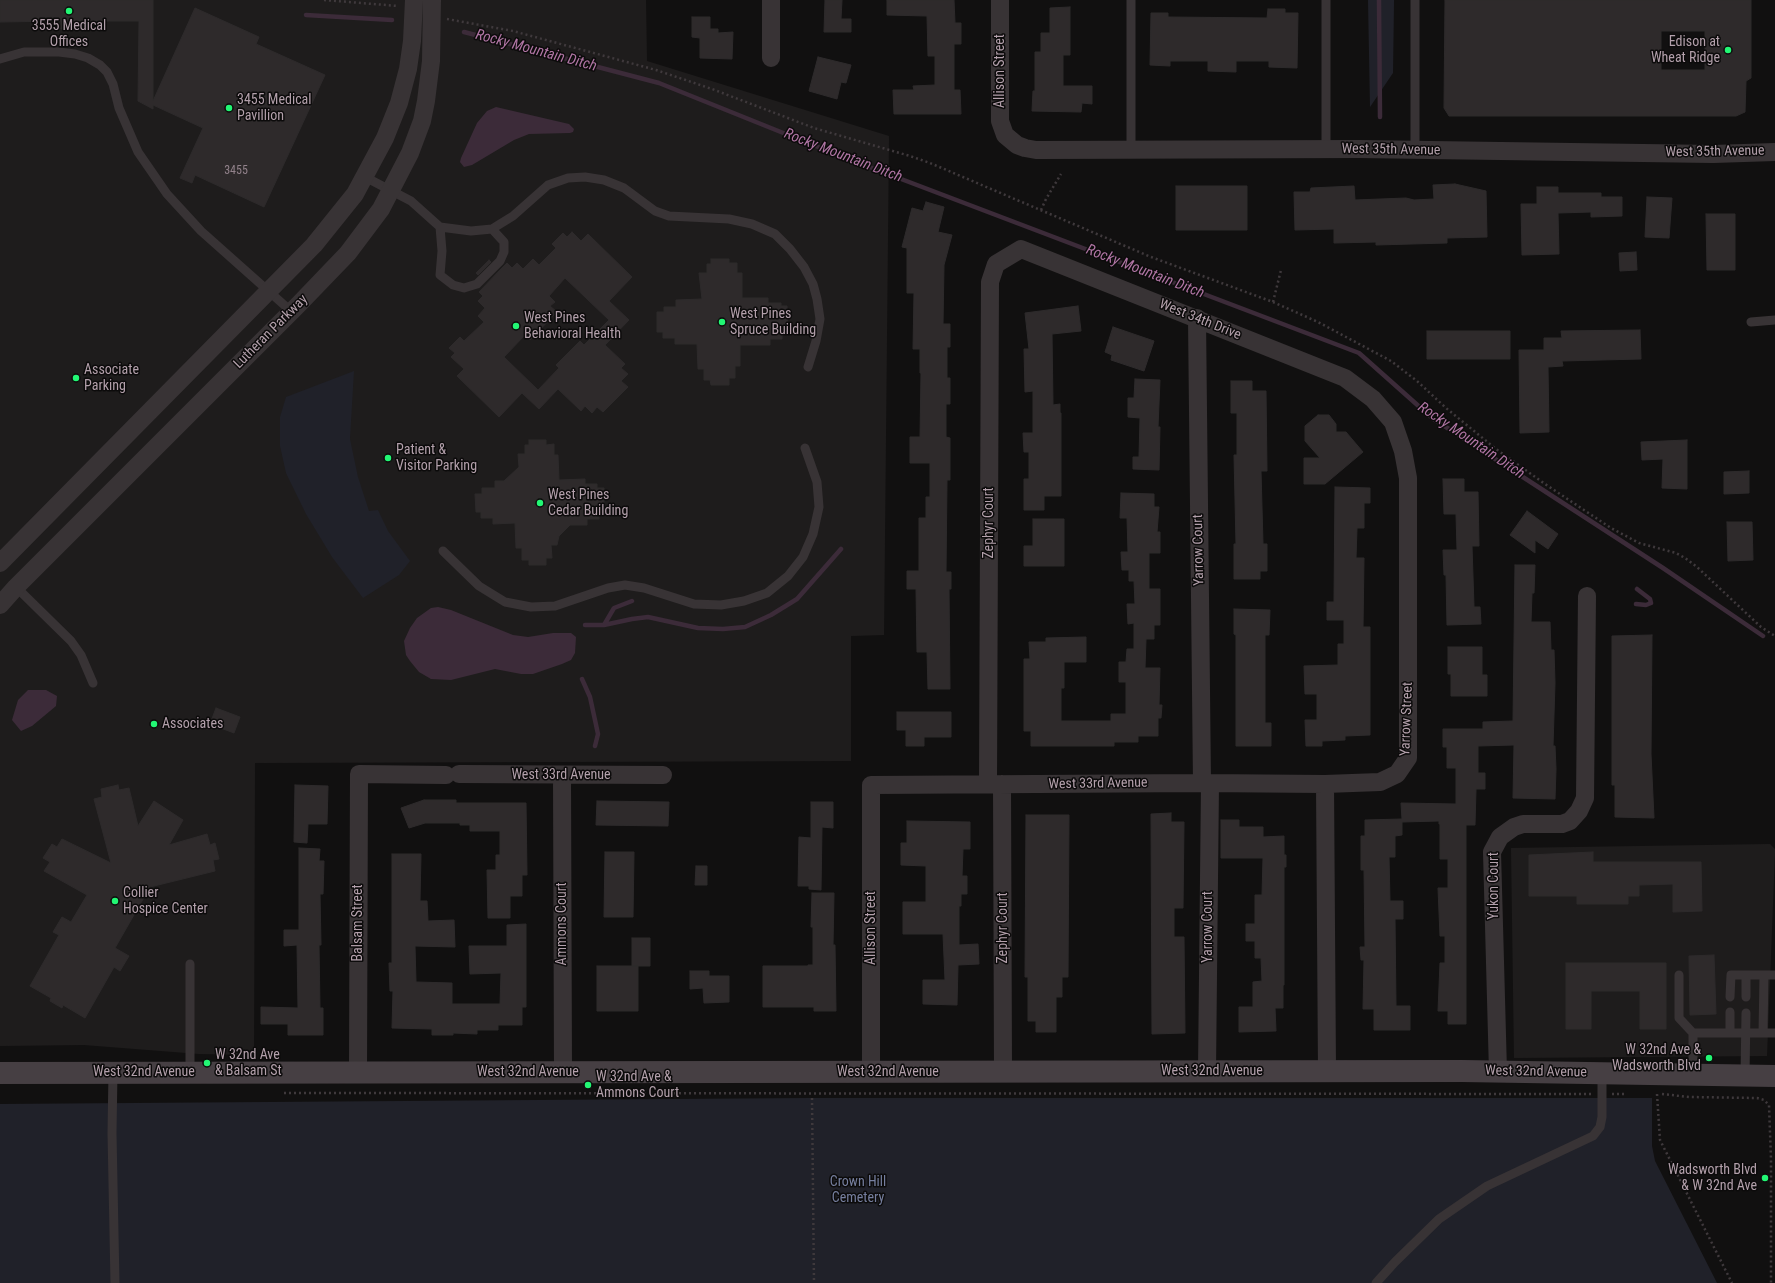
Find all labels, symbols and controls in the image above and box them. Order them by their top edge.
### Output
marker: 3555 Medical Offices [64,6,74,16]
place label: 3555 Medical Offices [32,18,106,50]
water label: Rocky Mountain Ditch [473,26,599,76]
street label: Allison Street [992,34,1008,108]
place label: Edison at Wheat Ridge [1651,34,1720,66]
marker: Edison at Wheat Ridge [1723,45,1733,55]
place label: 3455 Medical Pavillion [237,92,312,124]
marker: 3455 Medical Pavillion [224,103,234,113]
water label: Rocky Mountain Ditch [781,125,905,187]
street label: West 35th Avenue [1341,141,1441,159]
street label: West 35th Avenue [1665,143,1765,161]
house number: 3455 [224,164,248,178]
water label: Rocky Mountain Ditch [1083,241,1207,303]
street label: Lutheran Parkway [230,291,312,373]
street label: West 34th Drive [1157,296,1243,344]
place label: West Pines Spruce Building [730,306,816,338]
place label: West Pines Behavioral Health [524,310,621,342]
marker: West Pines Spruce Building [717,317,727,327]
marker: West Pines Behavioral Health [511,321,521,331]
place label: Associate Parking [84,362,139,394]
marker: Associate Parking [71,373,81,383]
water label: Rocky Mountain Ditch [1414,399,1528,483]
place label: Patient & Visitor Parking [396,442,477,474]
marker: Patient & Visitor Parking [383,453,393,463]
place label: West Pines Cedar Building [548,487,628,520]
street label: Zephyr Court [981,487,997,559]
marker: West Pines Cedar Building [535,498,545,508]
street label: Yarrow Court [1190,514,1208,586]
street label: Yarrow Street [1397,682,1417,756]
place label: Associates [162,716,223,732]
marker: Associates [149,719,159,729]
street label: West 33rd Avenue [511,767,611,783]
street label: West 33rd Avenue [1048,775,1148,793]
street label: Yukon Court [1486,852,1502,920]
street label: Ammons Court [554,882,570,966]
street label: Balsam Street [350,884,366,962]
place label: Collier Hospice Center [123,885,208,918]
street label: Allison Street [863,891,879,965]
street label: Yarrow Court [1200,891,1216,963]
street label: Zephyr Court [995,892,1011,964]
marker: Collier Hospice Center [110,896,120,906]
place label: W 32nd Ave & Wadsworth Blvd [1612,1042,1701,1074]
place label: W 32nd Ave & Balsam St [215,1047,282,1080]
marker: W 32nd Ave & Wadsworth Blvd [1704,1053,1714,1063]
marker: W 32nd Ave & Balsam St [202,1058,212,1068]
street label: West 32nd Avenue [1161,1063,1263,1079]
street label: West 32nd Avenue [1485,1063,1587,1081]
street label: West 32nd Avenue [93,1064,195,1080]
street label: West 32nd Avenue [477,1064,579,1080]
street label: West 32nd Avenue [837,1064,939,1080]
place label: W 32nd Ave & Ammons Court [596,1069,679,1102]
marker: W 32nd Ave & Ammons Court [583,1080,593,1090]
place label: Wadsworth Blvd & W 32nd Ave [1668,1162,1757,1194]
marker: Wadsworth Blvd & W 32nd Ave [1760,1173,1770,1183]
park label: Crown Hill Cemetery [830,1174,886,1206]

